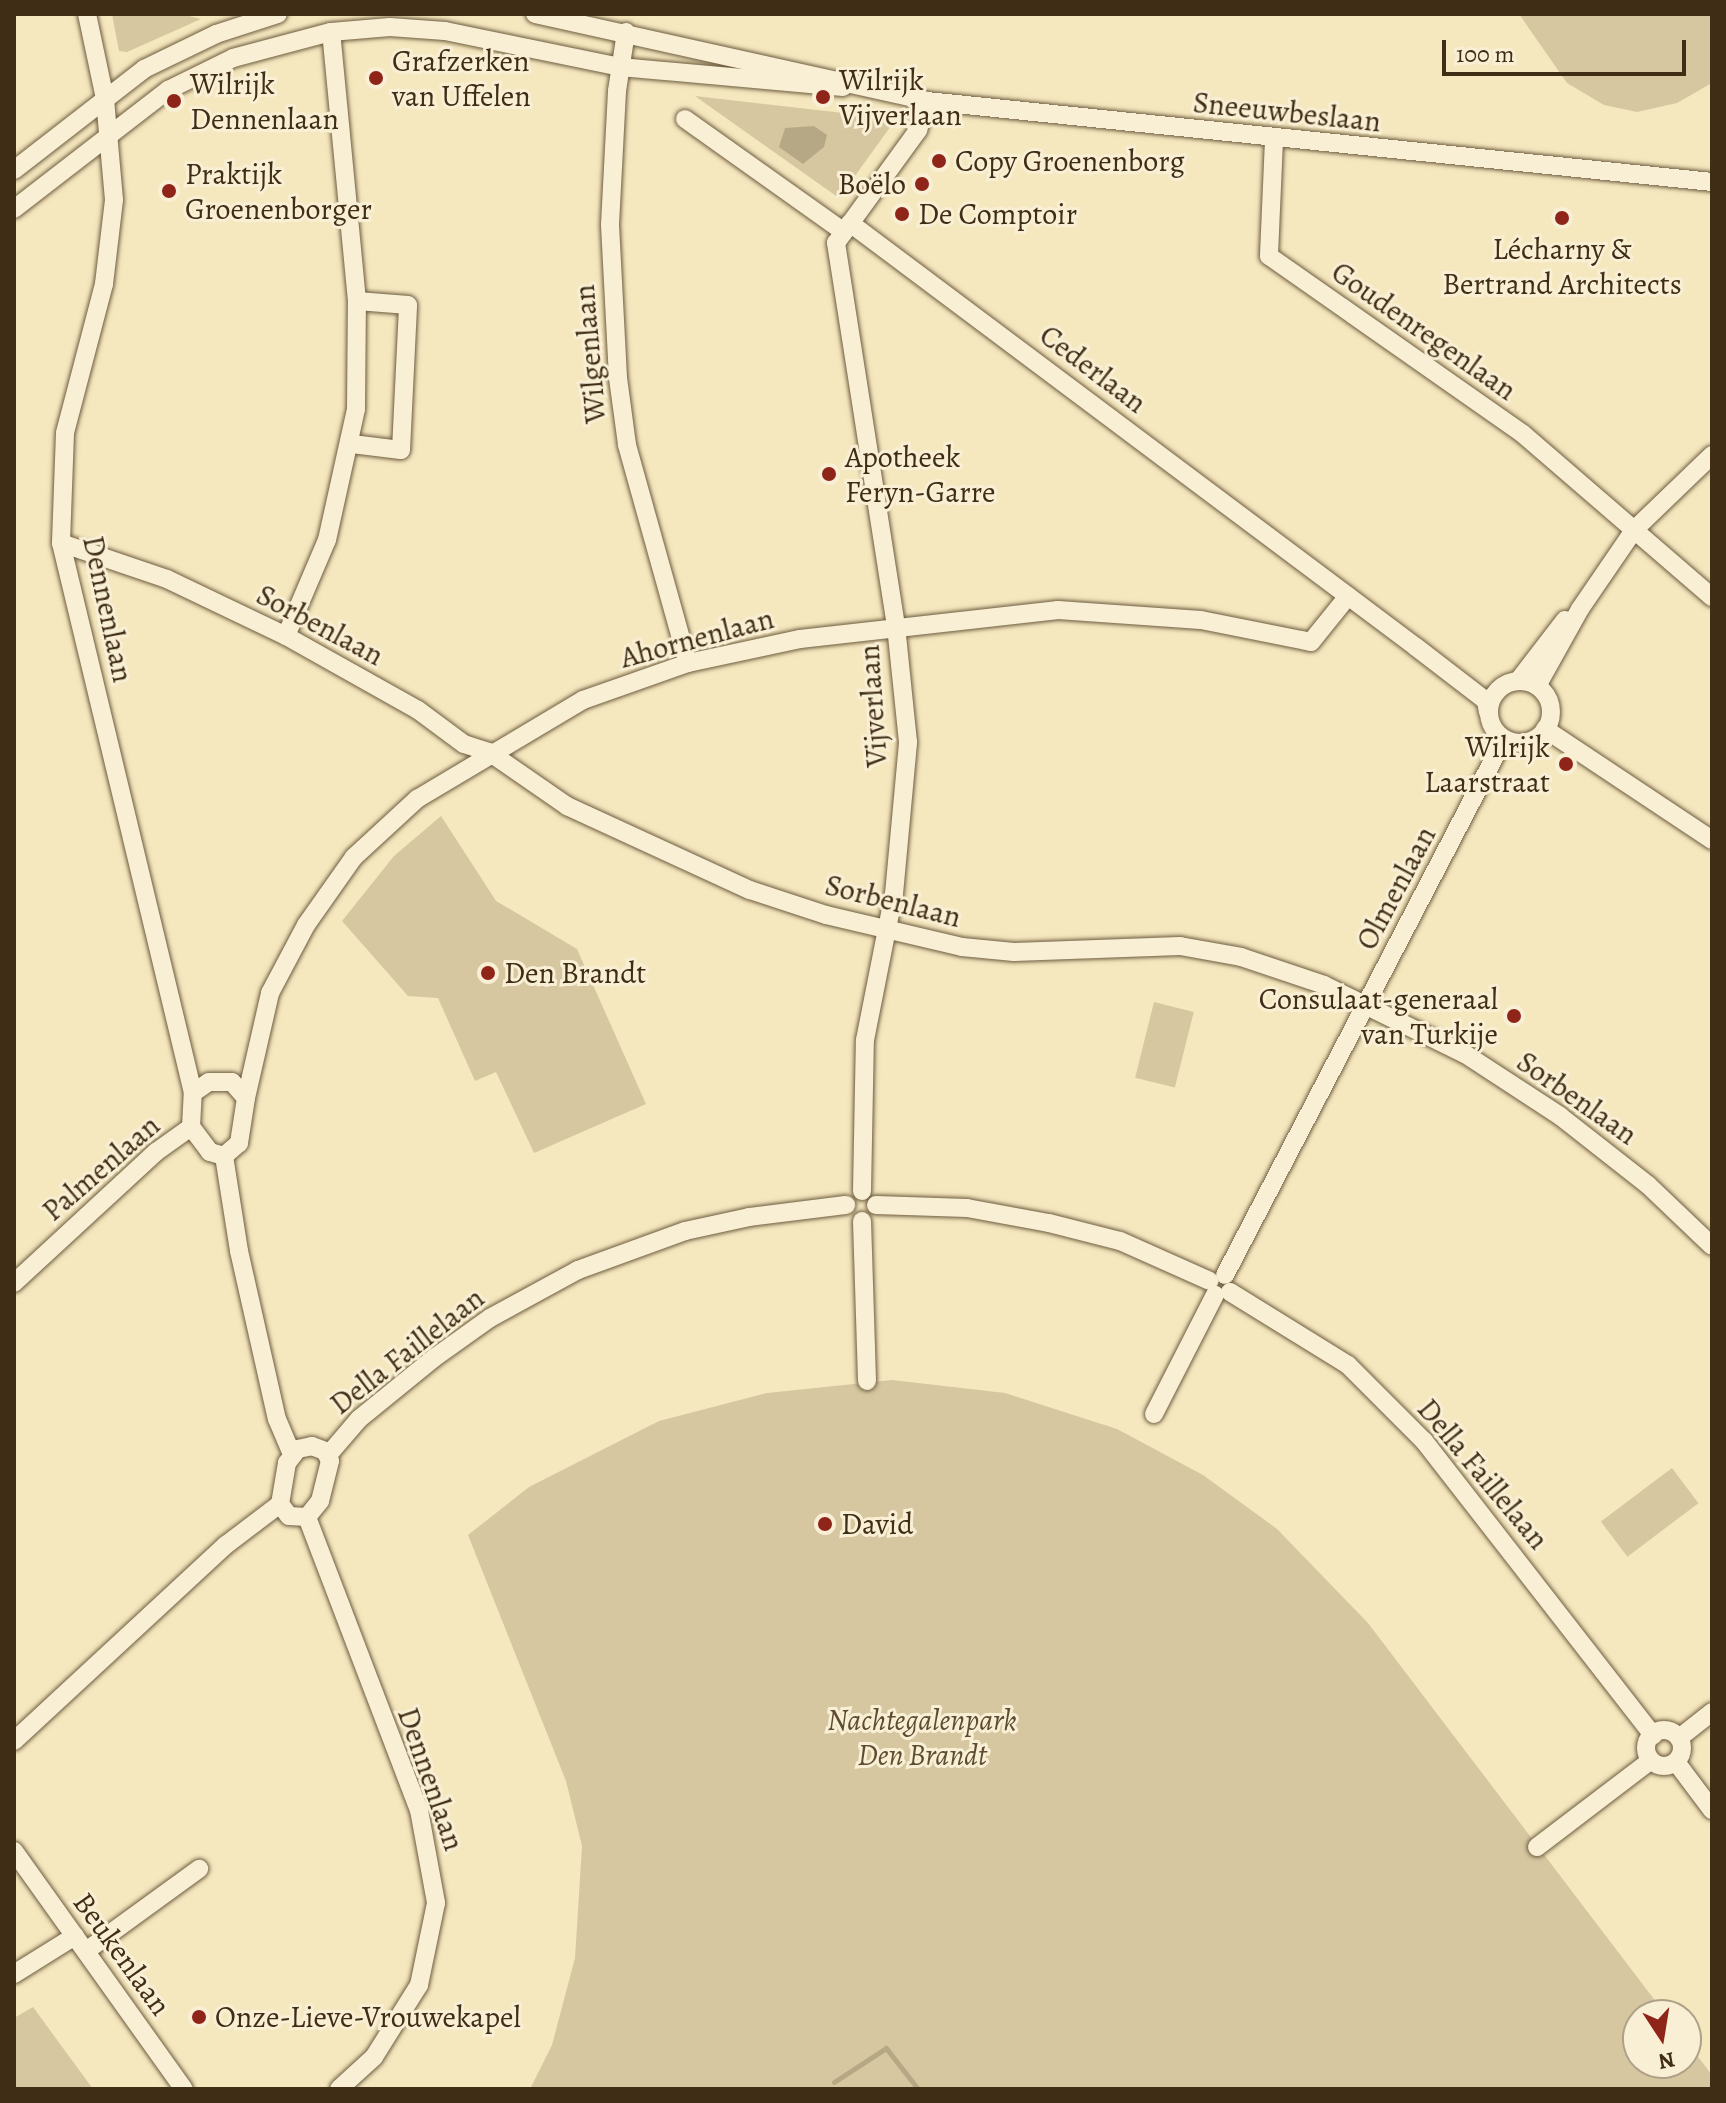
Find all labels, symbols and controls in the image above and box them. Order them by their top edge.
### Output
scale bar [1446,24,1690,74]
text: 100 m [1456,38,1515,70]
place label: Grafzerken van Uffelen [392,43,531,114]
place label: Wilrijk Vijverlaan [839,62,962,132]
place label: Wilrijk Dennenlaan [190,66,339,136]
marker: Grafzerken van Uffelen [367,69,385,87]
street label: Sneeuwbeslaan [1191,84,1383,140]
marker: Wilrijk Vijverlaan [814,88,832,106]
marker: Wilrijk Dennenlaan [165,92,183,110]
place label: Copy Groenenborg [955,143,1185,179]
marker: Copy Groenenborg [930,152,948,170]
place label: Praktijk Groenenborger [185,156,372,226]
place label: Boëlo [838,166,906,202]
marker: Boëlo [913,175,931,193]
marker: Praktijk Groenenborger [160,182,178,200]
place label: De Comptoir [918,196,1077,232]
marker: De Comptoir [893,205,911,223]
marker: Lécharny & Bertrand Architects [1553,209,1571,227]
place label: Lécharny & Bertrand Architects [1442,231,1682,302]
street label: Goudenregenlaan [1325,254,1523,408]
street label: Wilgenlaan [566,283,614,425]
street label: Cederlaan [1033,317,1153,421]
place label: Apotheek Feryn-Garre [845,439,995,510]
marker: Apotheek Feryn-Garre [820,465,838,483]
street label: Dennenlaan [75,532,141,686]
street label: Sorbenlaan [250,577,390,673]
street label: Ahornenlaan [616,600,778,676]
street label: Vijverlaan [851,644,895,768]
place label: Wilrijk Laarstraat [1424,729,1550,800]
marker: Wilrijk Laarstraat [1557,755,1575,773]
street label: Olmenlaan [1349,820,1443,956]
street label: Sorbenlaan [821,867,965,935]
place label: Den Brandt [504,955,646,991]
marker: Den Brandt [479,964,497,982]
place label: Consulaat-generaal van Turkije [1259,981,1498,1052]
marker: Consulaat-generaal van Turkije [1505,1007,1523,1025]
street label: Sorbenlaan [1510,1044,1644,1152]
street label: Palmenlaan [35,1107,167,1229]
street label: Della Faillelaan [323,1280,491,1422]
street label: Della Faillelaan [1410,1391,1556,1557]
place label: David [841,1506,913,1542]
marker: David [816,1515,834,1533]
park label: Nachtegalenpark Den Brandt [827,1702,1017,1772]
street label: Dennenlaan [390,1703,472,1855]
street label: Beukenlaan [65,1885,179,2023]
place label: Onze-Lieve-Vrouwekapel [215,1999,521,2035]
north arrow [1622,1999,1702,2079]
marker: Onze-Lieve-Vrouwekapel [190,2008,208,2026]
text: N [1656,2044,1678,2077]

